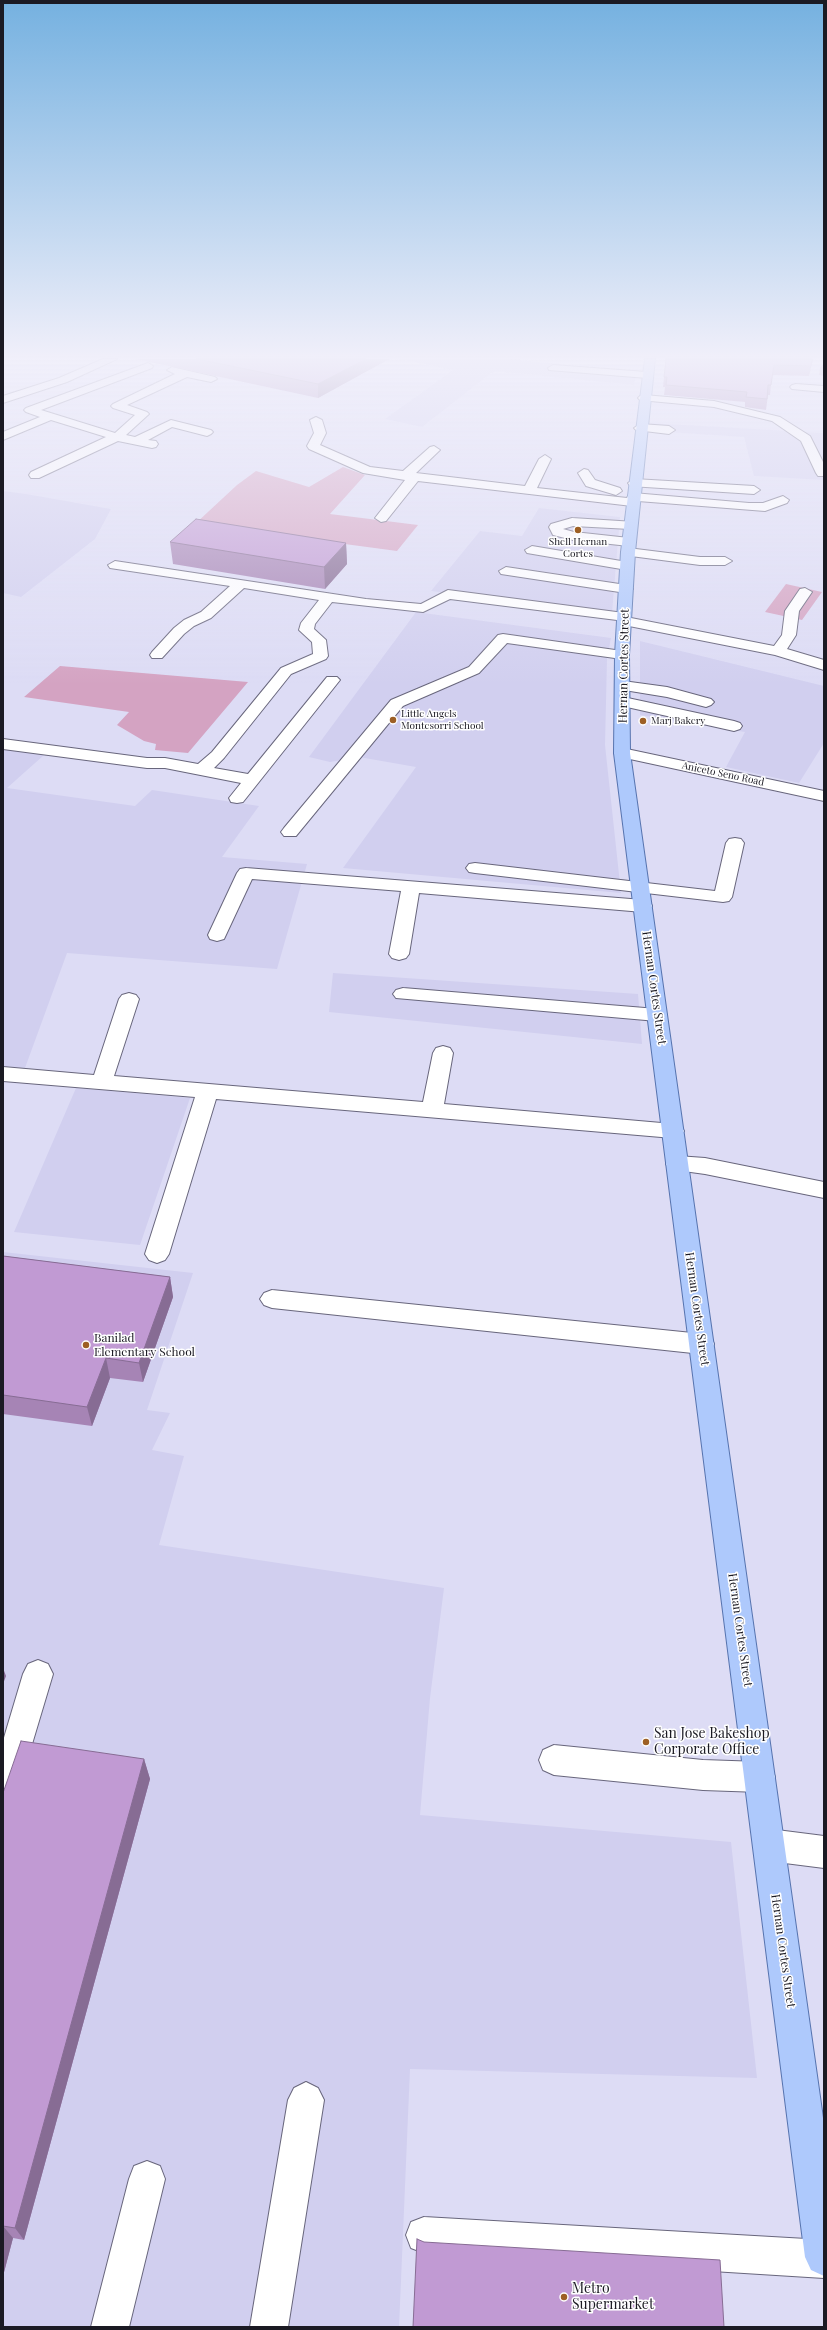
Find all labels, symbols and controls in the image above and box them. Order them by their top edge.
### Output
marker: Shell Hernan Cortes [573,525,583,535]
place label: Shell Hernan Cortes [549,536,607,560]
street label: Hernan Cortes Street [616,609,632,723]
place label: Little Angels Montesorri School [401,708,484,732]
marker: Little Angels Montesorri School [388,715,398,725]
place label: Marj Bakery [651,715,705,727]
marker: Marj Bakery [638,716,648,726]
street label: Aniceto Seno Road [681,759,765,789]
street label: Hernan Cortes Street [639,930,669,1046]
street label: Hernan Cortes Street [682,1251,712,1367]
place label: Banilad Elementary School [94,1331,195,1359]
marker: Banilad Elementary School [81,1340,91,1350]
street label: Hernan Cortes Street [725,1572,755,1688]
place label: San Jose Bakeshop Corporate Office [654,1726,770,1758]
marker: San Jose Bakeshop Corporate Office [641,1737,651,1747]
street label: Hernan Cortes Street [768,1893,798,2009]
place label: Metro Supermarket [572,2281,654,2314]
marker: Metro Supermarket [559,2292,569,2302]

